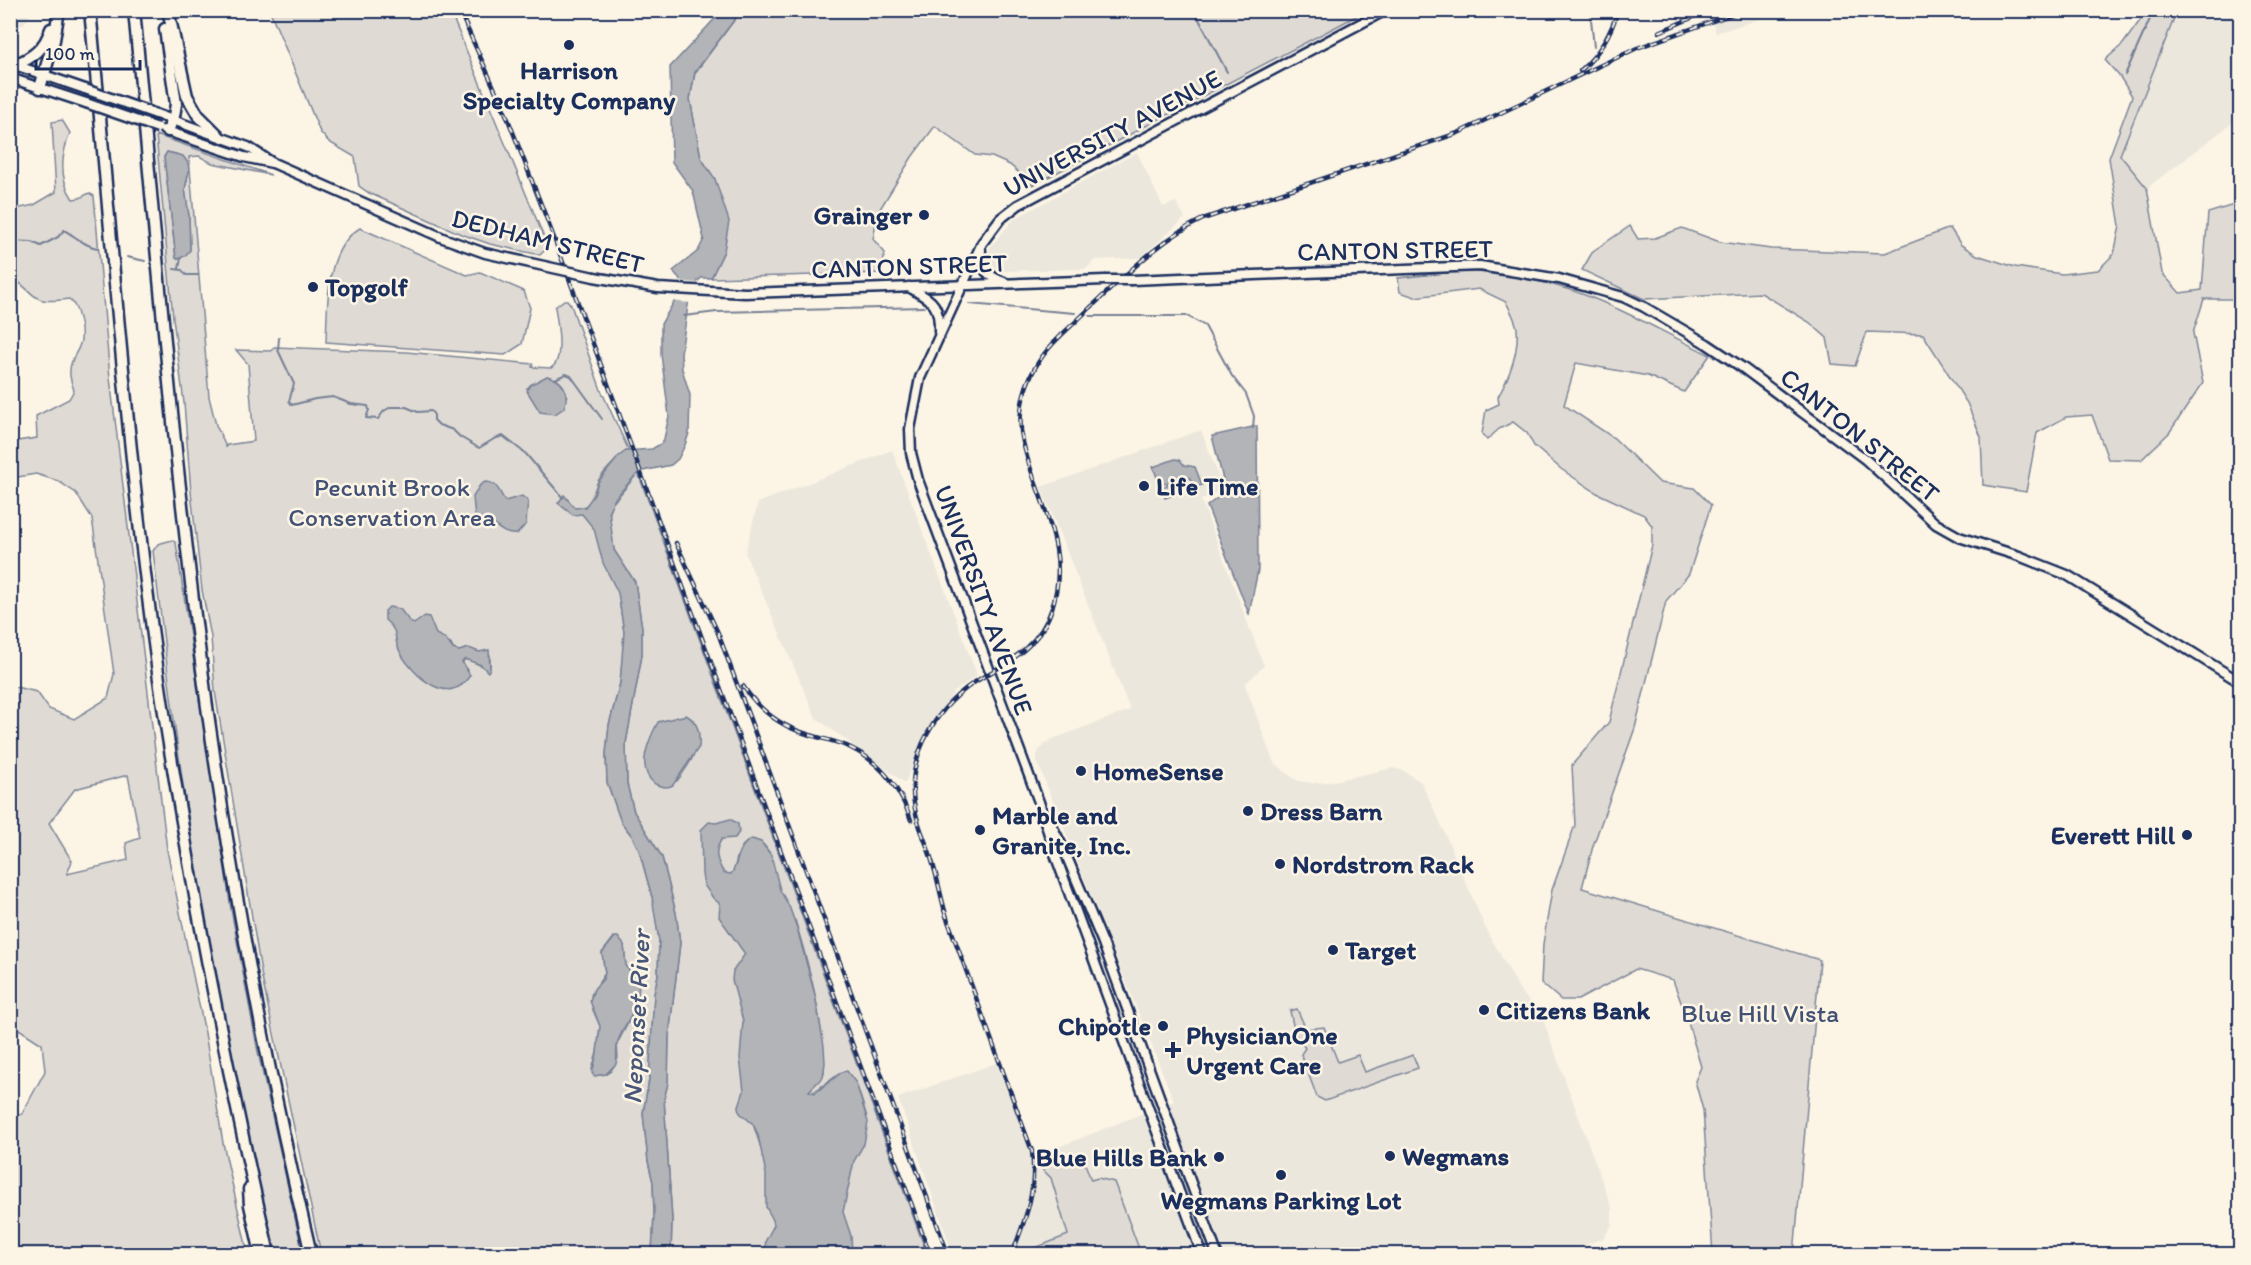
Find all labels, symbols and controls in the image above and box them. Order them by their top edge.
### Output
scale bar [36,33,140,71]
marker: Harrison Specialty Company [562,38,576,52]
text: 100 m [45,43,95,65]
place label: Harrison Specialty Company [463,54,676,116]
street label: UNIVERSITY AVENUE [997,62,1227,204]
place label: Grainger [813,199,913,231]
street label: DEDHAM STREET [448,202,648,280]
marker: Grainger [917,208,931,222]
street label: CANTON STREET [1297,232,1494,268]
street label: CANTON STREET [811,247,1008,285]
place label: Topgolf [324,271,409,303]
marker: Topgolf [306,280,320,294]
street label: CANTON STREET [1774,361,1947,509]
place label: Life Time [1156,470,1258,502]
park label: Pecunit Brook Conservation Area [288,471,496,533]
marker: Life Time [1137,479,1151,493]
street label: UNIVERSITY AVENUE [927,481,1041,719]
place label: HomeSense [1093,755,1224,787]
marker: HomeSense [1074,764,1088,778]
place label: Dress Barn [1260,795,1383,827]
place label: Marble and Granite, Inc. [992,799,1131,861]
marker: Dress Barn [1241,804,1255,818]
place label: Everett Hill [2051,819,2176,851]
marker: Marble and Granite, Inc. [973,823,987,837]
marker: Everett Hill [2180,828,2194,842]
place label: Nordstrom Rack [1292,848,1475,880]
marker: Nordstrom Rack [1273,857,1287,871]
water label: Neponset River [615,926,657,1105]
place label: Target [1344,934,1416,966]
marker: Target [1326,943,1340,957]
place label: Citizens Bank [1496,994,1651,1026]
park label: Blue Hill Vista [1681,997,1839,1029]
marker: Citizens Bank [1477,1003,1491,1017]
place label: Chipotle [1058,1010,1151,1042]
marker: Chipotle [1156,1019,1170,1033]
place label: PhysicianOne Urgent Care [1186,1019,1338,1081]
marker: PhysicianOne Urgent Care [1164,1041,1182,1059]
place label: Wegmans [1402,1140,1509,1172]
place label: Blue Hills Bank [1036,1141,1208,1173]
marker: Wegmans [1383,1149,1397,1163]
marker: Blue Hills Bank [1212,1150,1226,1164]
marker: Wegmans Parking Lot [1274,1168,1288,1182]
place label: Wegmans Parking Lot [1160,1184,1402,1216]

